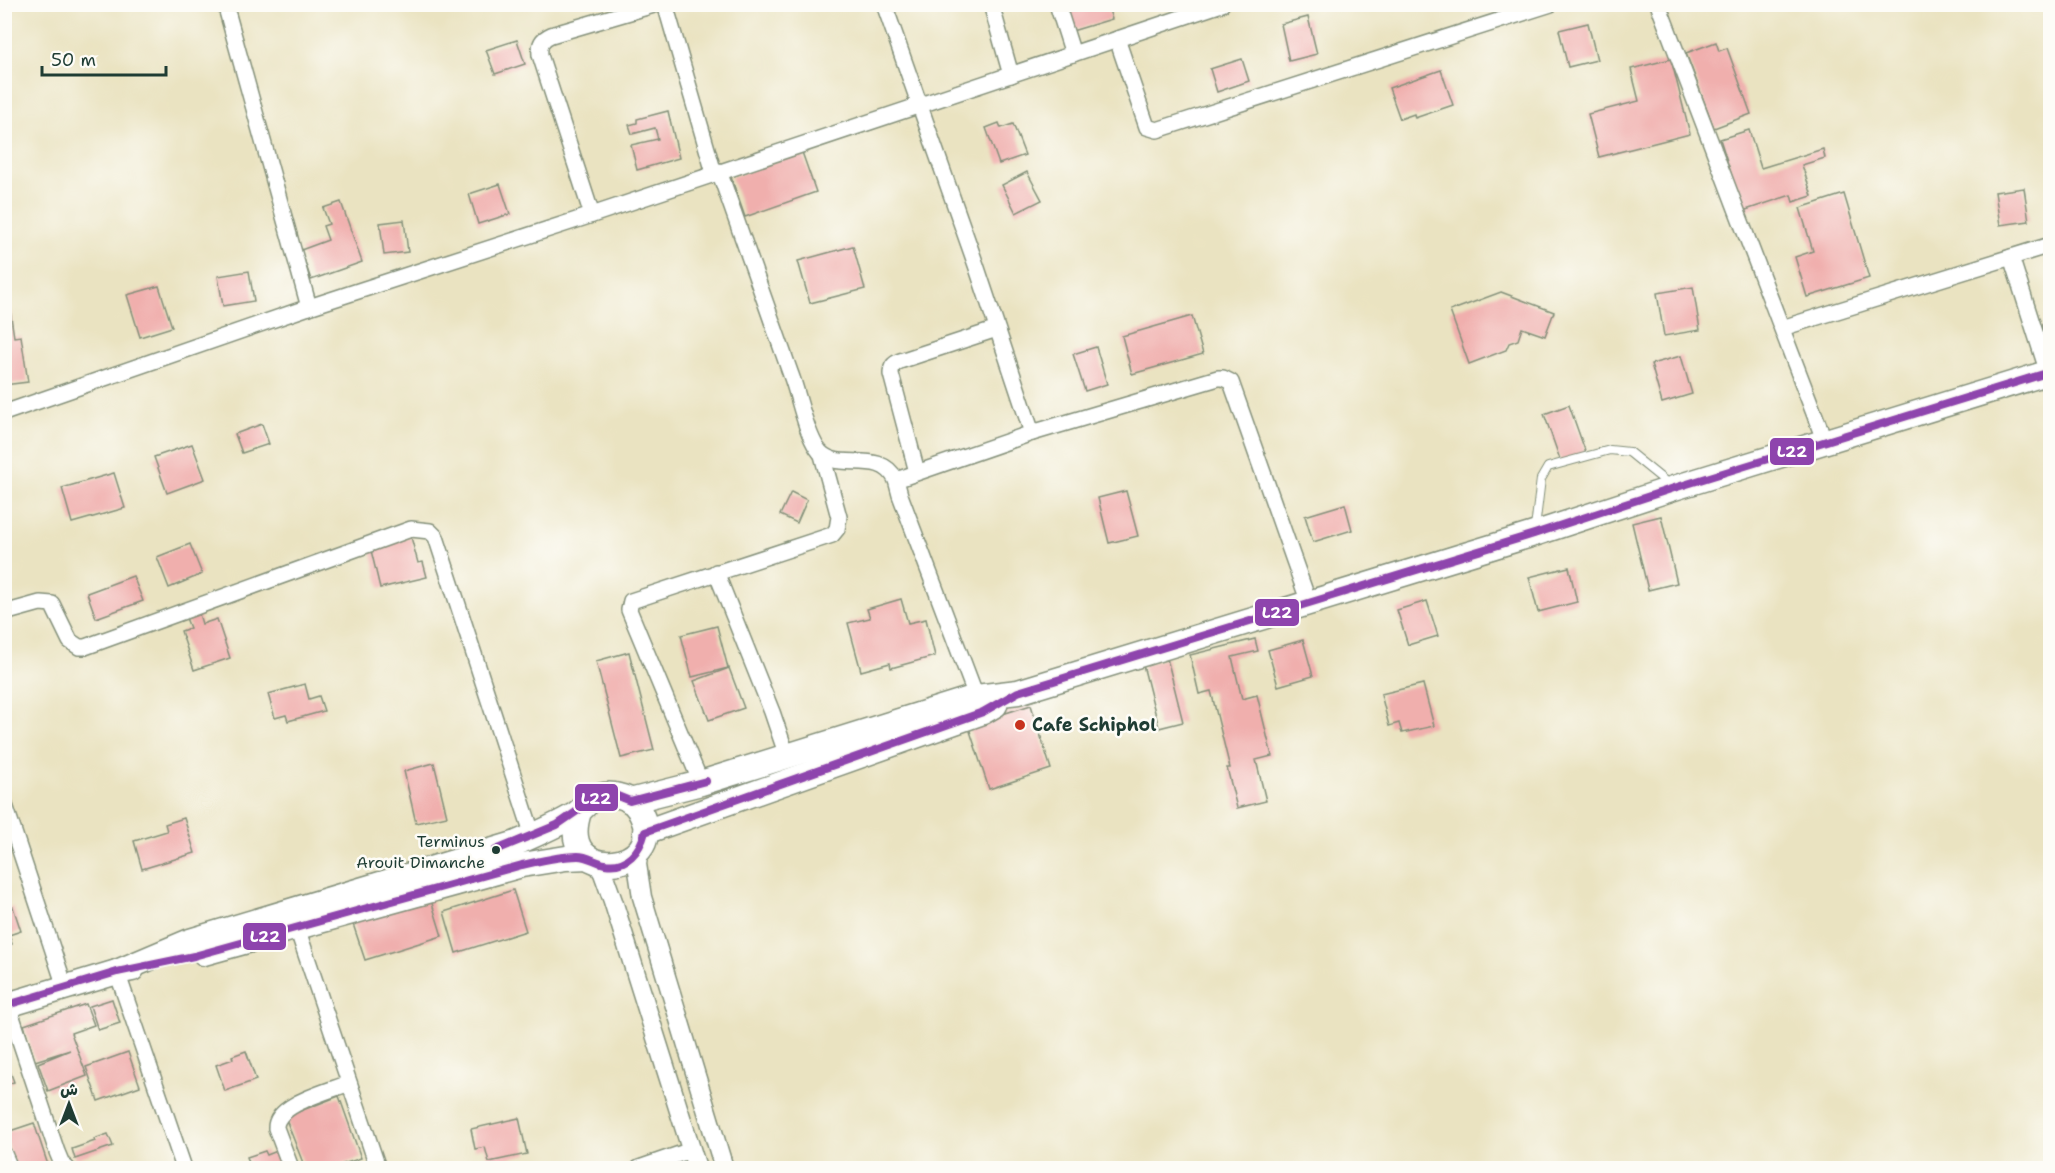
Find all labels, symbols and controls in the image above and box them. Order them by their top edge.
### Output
scale bar [42,39,166,77]
text: 50 m [51,48,96,72]
line badge: L22 [1769,437,1815,466]
text: L22 [1777,441,1807,462]
line badge: L22 [1254,598,1300,627]
text: L22 [1262,602,1292,623]
place label: Cafe Schiphol [1032,713,1157,737]
marker: Cafe Schiphol [1013,718,1027,732]
line badge: L22 [574,783,619,812]
text: L22 [581,788,611,809]
place label: Terminus Arouit Dimanche [356,831,485,873]
marker: Terminus Arouit Dimanche [490,844,502,856]
line badge: L22 [242,922,287,951]
text: L22 [250,926,280,947]
north arrow [39,1074,99,1134]
text: ش [60,1079,78,1100]

